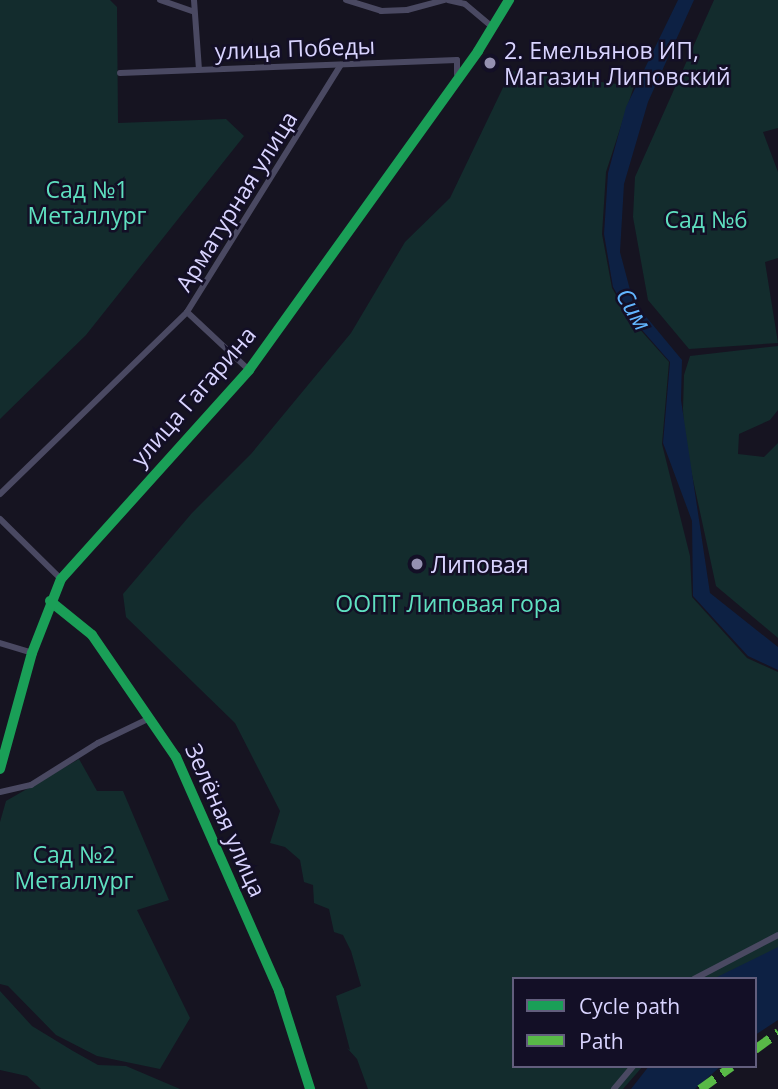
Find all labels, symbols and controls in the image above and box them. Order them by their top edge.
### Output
street label: улица Победы [214,31,376,65]
place label: 2. Емельянов ИП, Магазин Липовский [504,36,731,90]
marker: 2. Емельянов ИП, Магазин Липовский [482,55,498,71]
street label: Арматурная улица [169,106,303,296]
park label: Сад №1 Металлург [27,175,147,229]
park label: Сад №6 [664,205,748,233]
water label: Сим [610,282,658,336]
street label: улица Гагарина [125,321,261,471]
place label: Липовая [431,550,529,578]
marker: Липовая [409,556,425,572]
park label: ООПТ Липовая гора [335,589,561,617]
street label: Зелёная улица [180,739,272,901]
park label: Сад №2 Металлург [14,840,134,894]
legend [512,977,757,1068]
text: Cycle path [579,992,680,1020]
text: Path [579,1027,624,1055]

